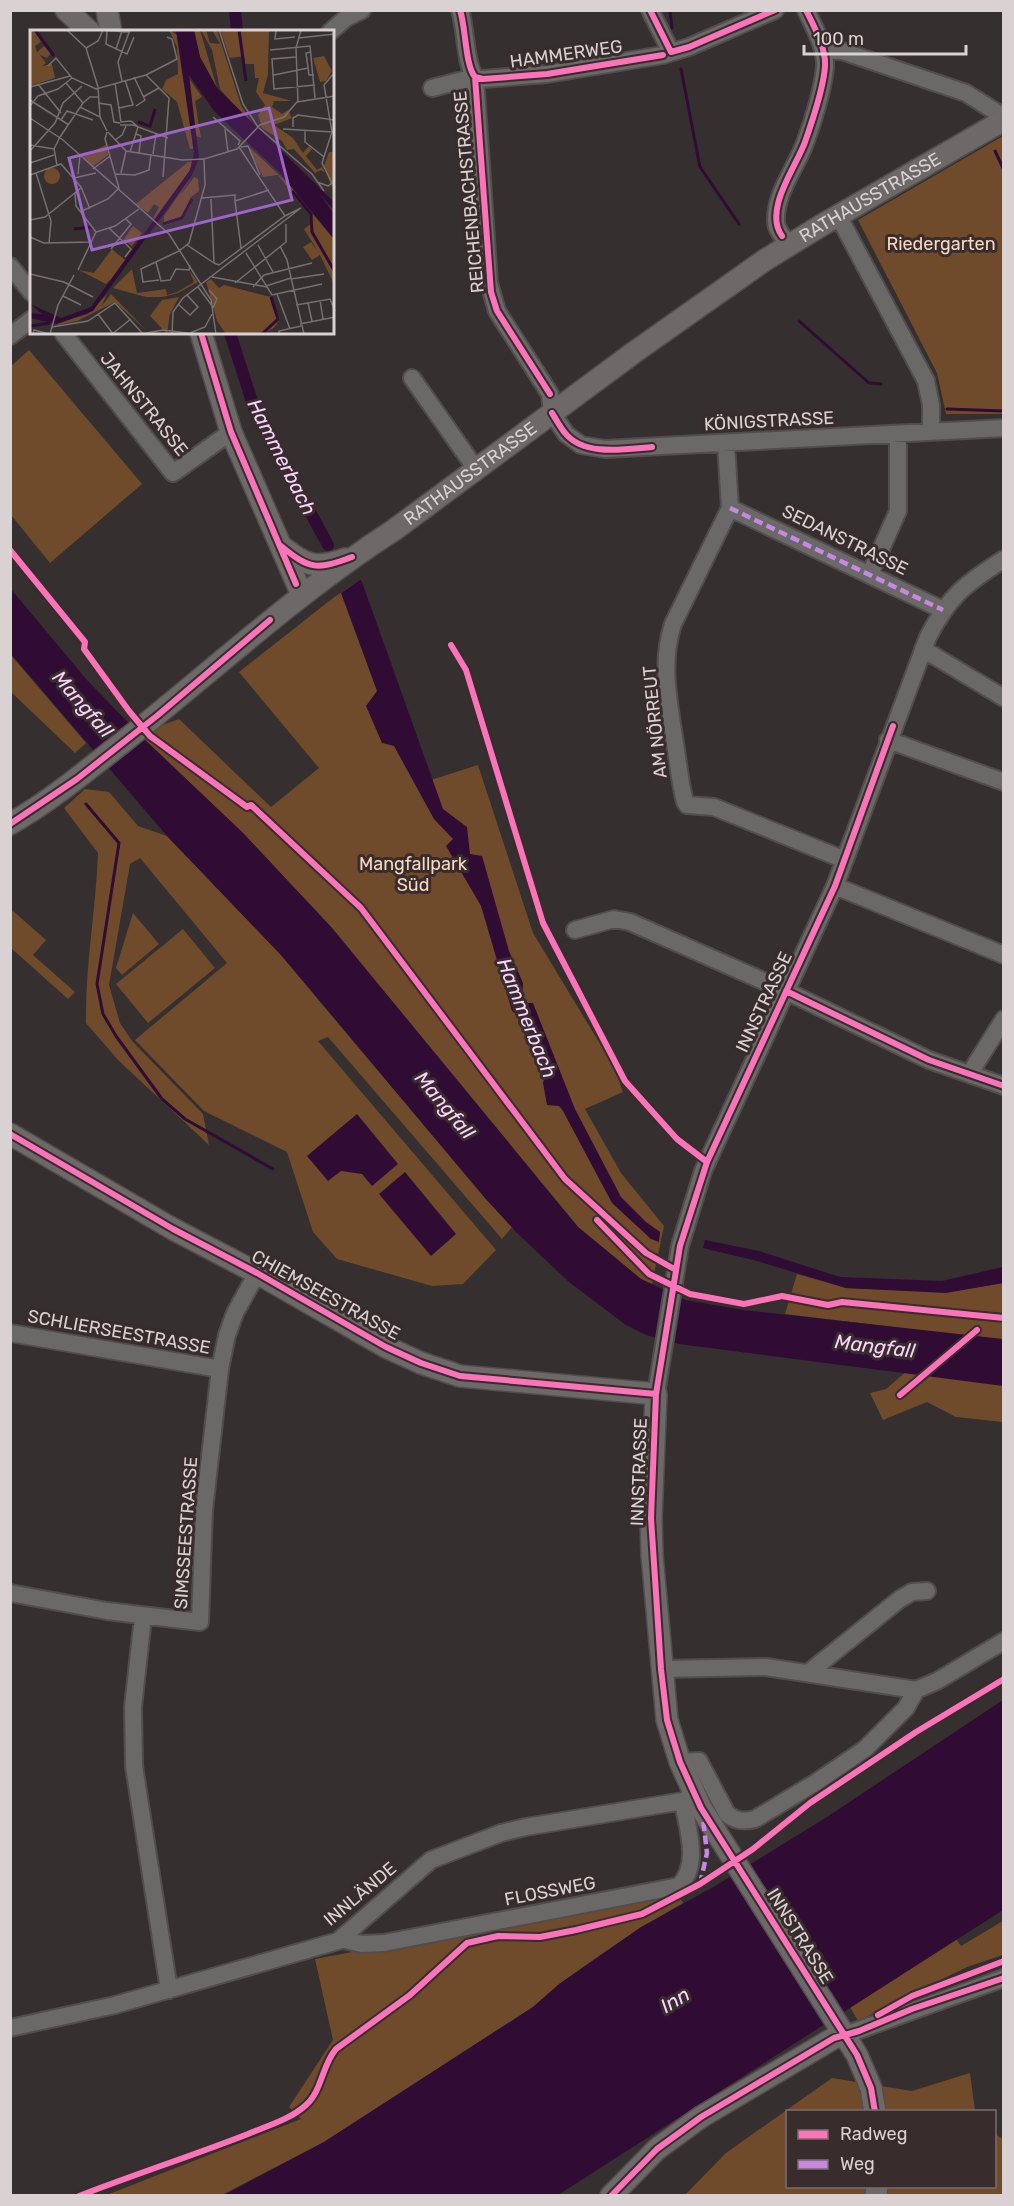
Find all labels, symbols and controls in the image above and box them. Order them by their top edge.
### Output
scale bar [804,18,966,56]
text: 100 m [813,28,864,50]
inset map [30,30,334,334]
street label: HAMMERWEG [508,35,624,73]
street label: REICHENBACHSTRASSE [449,90,489,294]
street label: RATHAUSSTRASSE [795,148,945,247]
park label: Riedergarten [886,233,996,255]
street label: JAHNSTRASSE [95,348,193,460]
water label: Hammerbach [242,395,322,519]
street label: KÖNIGSTRASSE [703,407,835,435]
street label: RATHAUSSTRASSE [400,417,541,530]
street label: SEDANSTRASSE [778,500,912,580]
street label: AM NÖRREUT [638,665,672,779]
water label: Mangfall [47,666,119,743]
park label: Mangfallpark Süd [359,853,468,896]
street label: INNSTRASSE [731,948,797,1056]
water label: Hammerbach [492,955,562,1081]
water label: Mangfall [410,1066,481,1145]
street label: CHIEMSEESTRASSE [248,1245,404,1345]
street label: SCHLIERSEESTRASSE [26,1305,212,1359]
water label: Mangfall [833,1329,918,1363]
street label: INNSTRASSE [626,1417,652,1527]
street label: SIMSSEESTRASSE [170,1456,202,1610]
street label: INNLÄNDE [319,1857,401,1931]
street label: FLOSSWEG [503,1871,597,1911]
street label: INNSTRASSE [762,1884,838,1988]
water label: Inn [656,1982,694,2018]
legend [786,2110,996,2188]
text: Radweg [840,2123,907,2145]
text: Weg [840,2153,875,2175]

